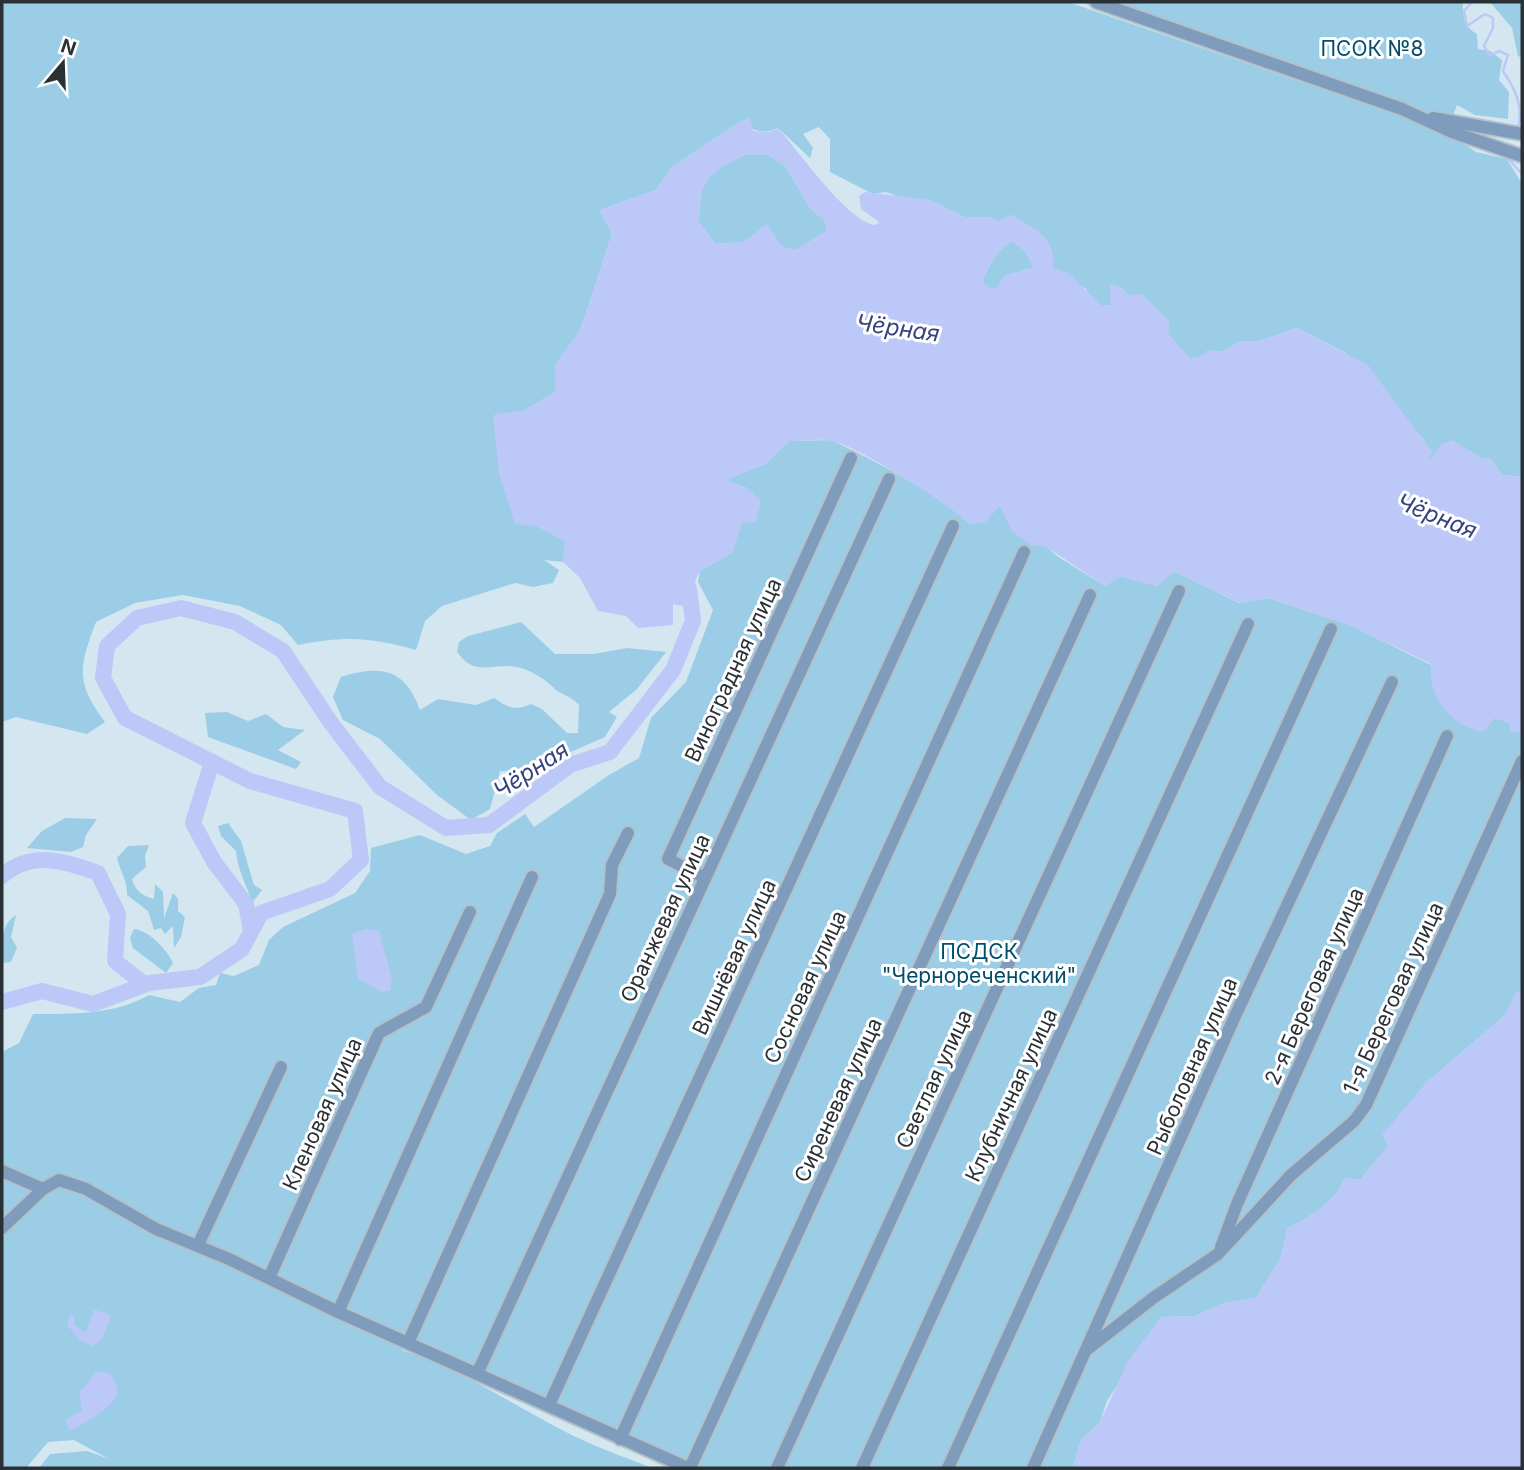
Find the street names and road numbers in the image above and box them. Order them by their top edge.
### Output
street label: Виноградная улица [679,574,787,766]
street label: Оранжевая улица [615,830,715,1006]
street label: Вишнёвая улица [687,875,781,1039]
street label: 2-я Береговая улица [1259,884,1369,1088]
street label: 1-я Береговая улица [1338,898,1448,1098]
street label: Сосновая улица [759,907,851,1067]
street label: Рыболовная улица [1142,973,1242,1159]
street label: Клубничная улица [960,1004,1062,1186]
street label: Светлая улица [891,1006,977,1152]
street label: Сиреневая улица [789,1014,887,1186]
street label: Кленовая улица [277,1034,367,1194]

